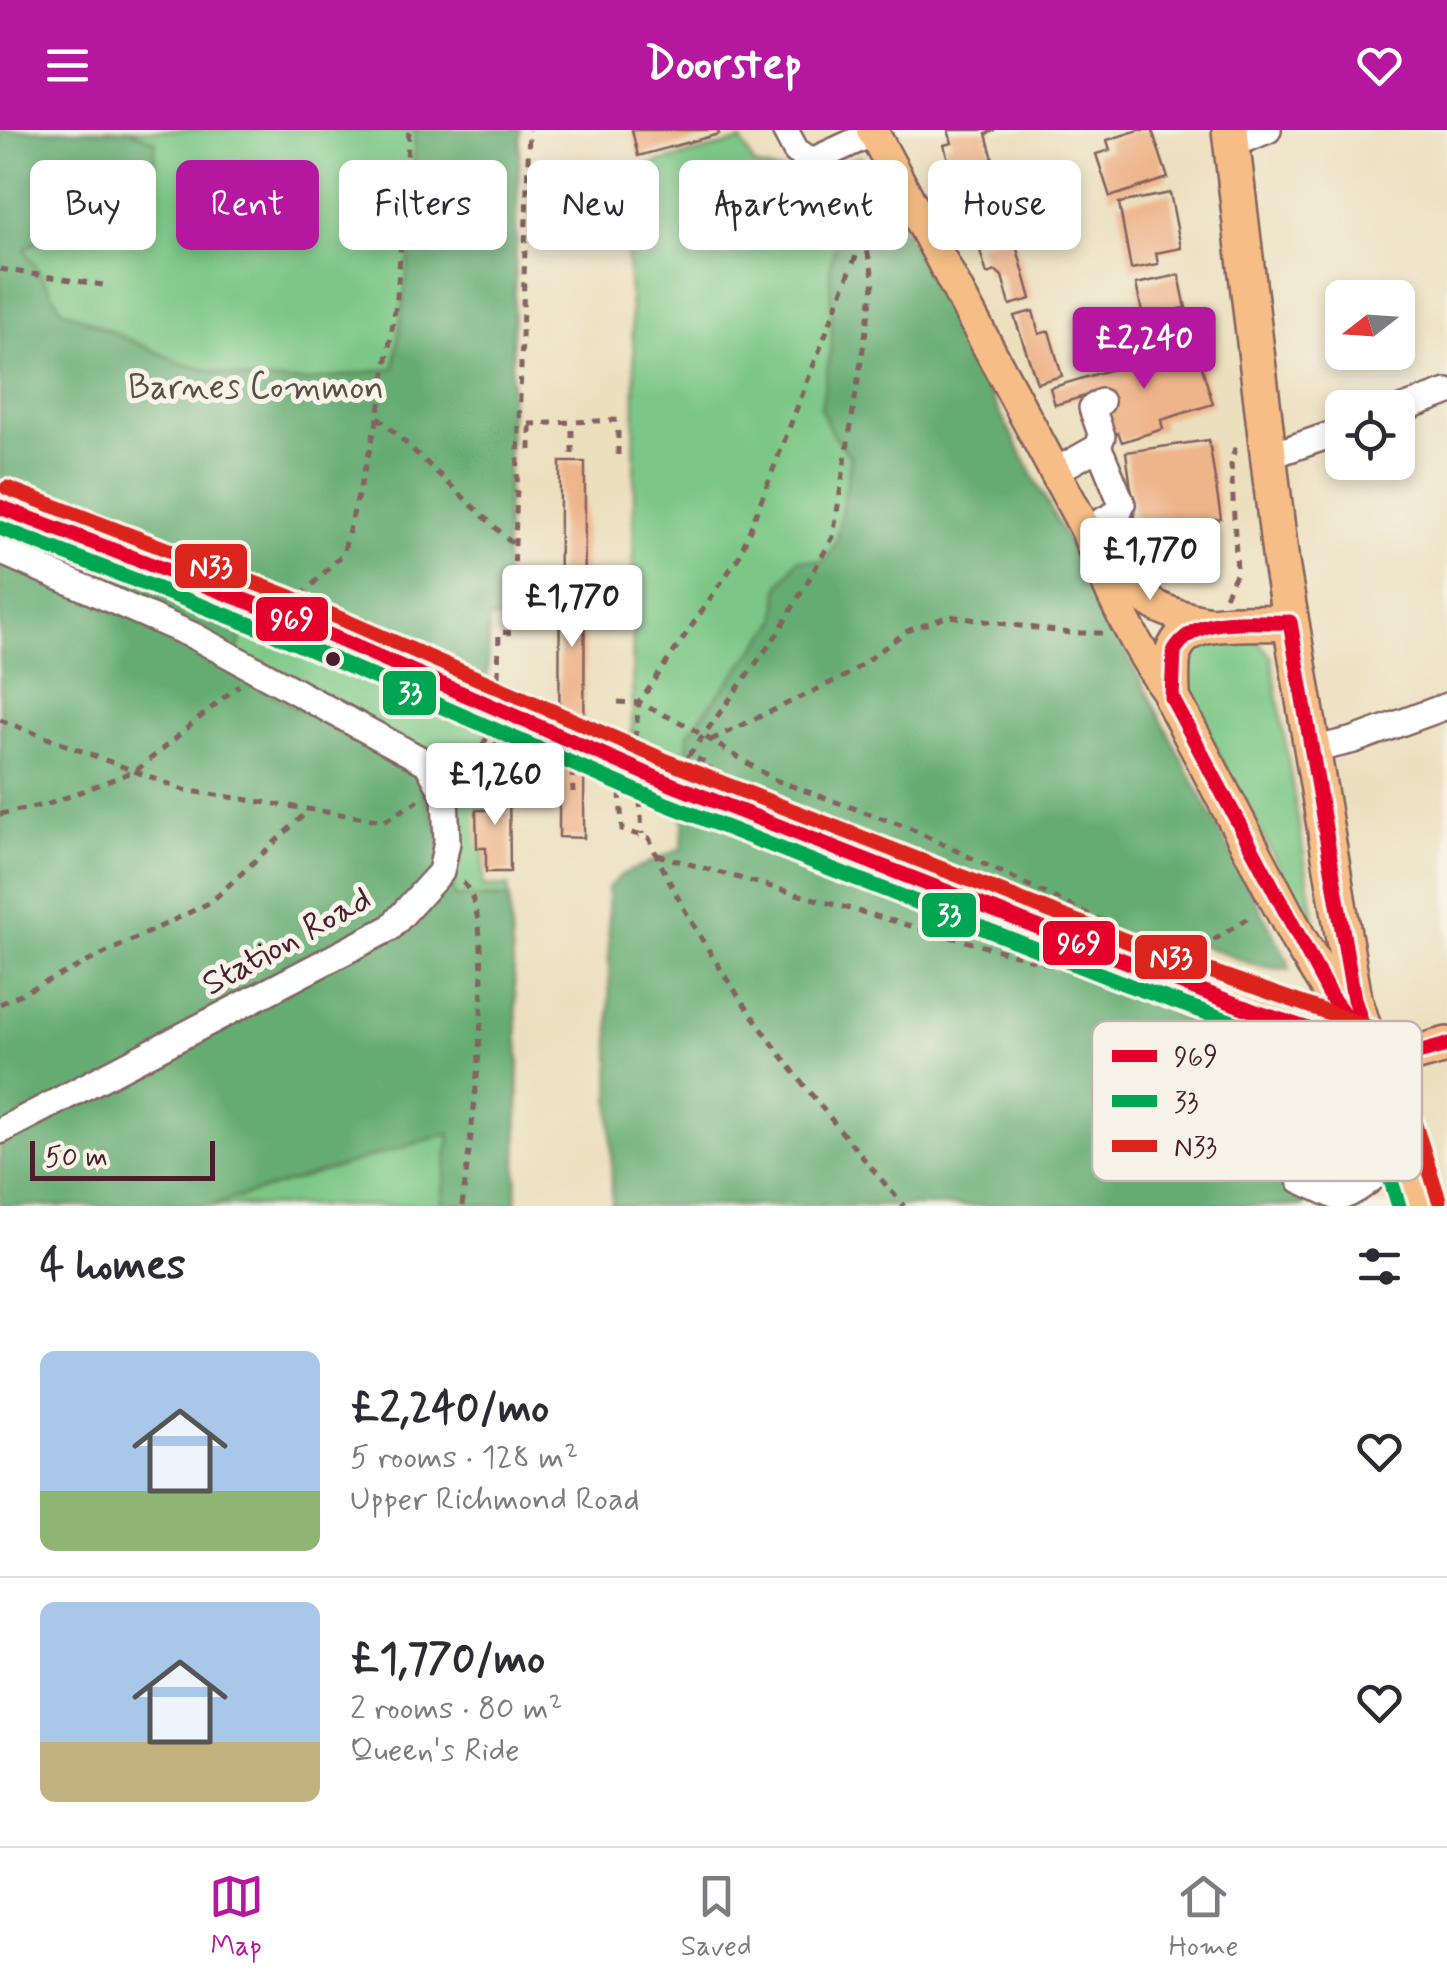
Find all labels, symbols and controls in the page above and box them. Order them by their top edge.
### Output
text: Doorstep [645,36,802,95]
icon: menu [40,38,95,93]
icon: heart [1352,38,1407,93]
chip: Buy [30,160,156,250]
chip: Rent [176,160,319,250]
chip: Filters [339,160,507,250]
chip: New [527,160,659,250]
chip: Apartment [679,160,908,250]
chip: House [928,160,1081,250]
north arrow [1325,280,1415,370]
map controls [1325,280,1415,480]
pin: £2,240 [1063,307,1225,392]
text: £2,240 [1095,318,1193,360]
park label: Barnes Common [128,365,384,411]
button: locate [1325,390,1415,480]
pin: £1,770 [1069,518,1231,603]
text: £1,770 [1102,529,1198,571]
line badge: N33 [173,542,249,590]
text: N33 [189,550,233,587]
pin: £1,770 [491,565,653,650]
text: £1,770 [524,576,620,618]
line badge: 969 [254,595,330,643]
text: 969 [270,603,314,640]
unlabelled marker [323,649,343,669]
line badge: 33 [381,669,438,717]
text: 33 [398,676,422,713]
pin: £1,260 [414,743,576,828]
text: £1,260 [448,754,542,796]
street label: Station Road [194,876,380,1007]
line badge: 33 [920,891,978,939]
text: 33 [937,898,961,935]
line badge: 969 [1041,919,1117,967]
text: 969 [1057,927,1101,964]
line badge: N33 [1133,933,1209,981]
text: N33 [1149,941,1193,978]
legend [1092,1021,1422,1181]
text: 969 [1174,1040,1218,1077]
text: 33 [1174,1085,1199,1122]
text: N33 [1174,1130,1217,1167]
scale bar [30,1136,215,1180]
text: 50 m [45,1140,108,1177]
text: 4 homes [40,1239,186,1294]
icon: filters [1352,1239,1407,1294]
text: £2,240/mo [350,1382,549,1437]
icon: home [120,1391,240,1511]
icon: heart [1352,1424,1407,1479]
text: 5 rooms · 128 m² [350,1437,578,1479]
text: Upper Richmond Road [350,1479,640,1521]
text: £1,770/mo [350,1633,545,1688]
icon: home [120,1642,240,1762]
icon: heart [1352,1675,1407,1730]
text: 2 rooms · 80 m² [350,1688,563,1730]
text: Queen's Ride [350,1730,520,1772]
tab: Map [209,1869,264,1966]
tab: Saved [681,1869,752,1966]
tab: Home [1169,1869,1238,1966]

